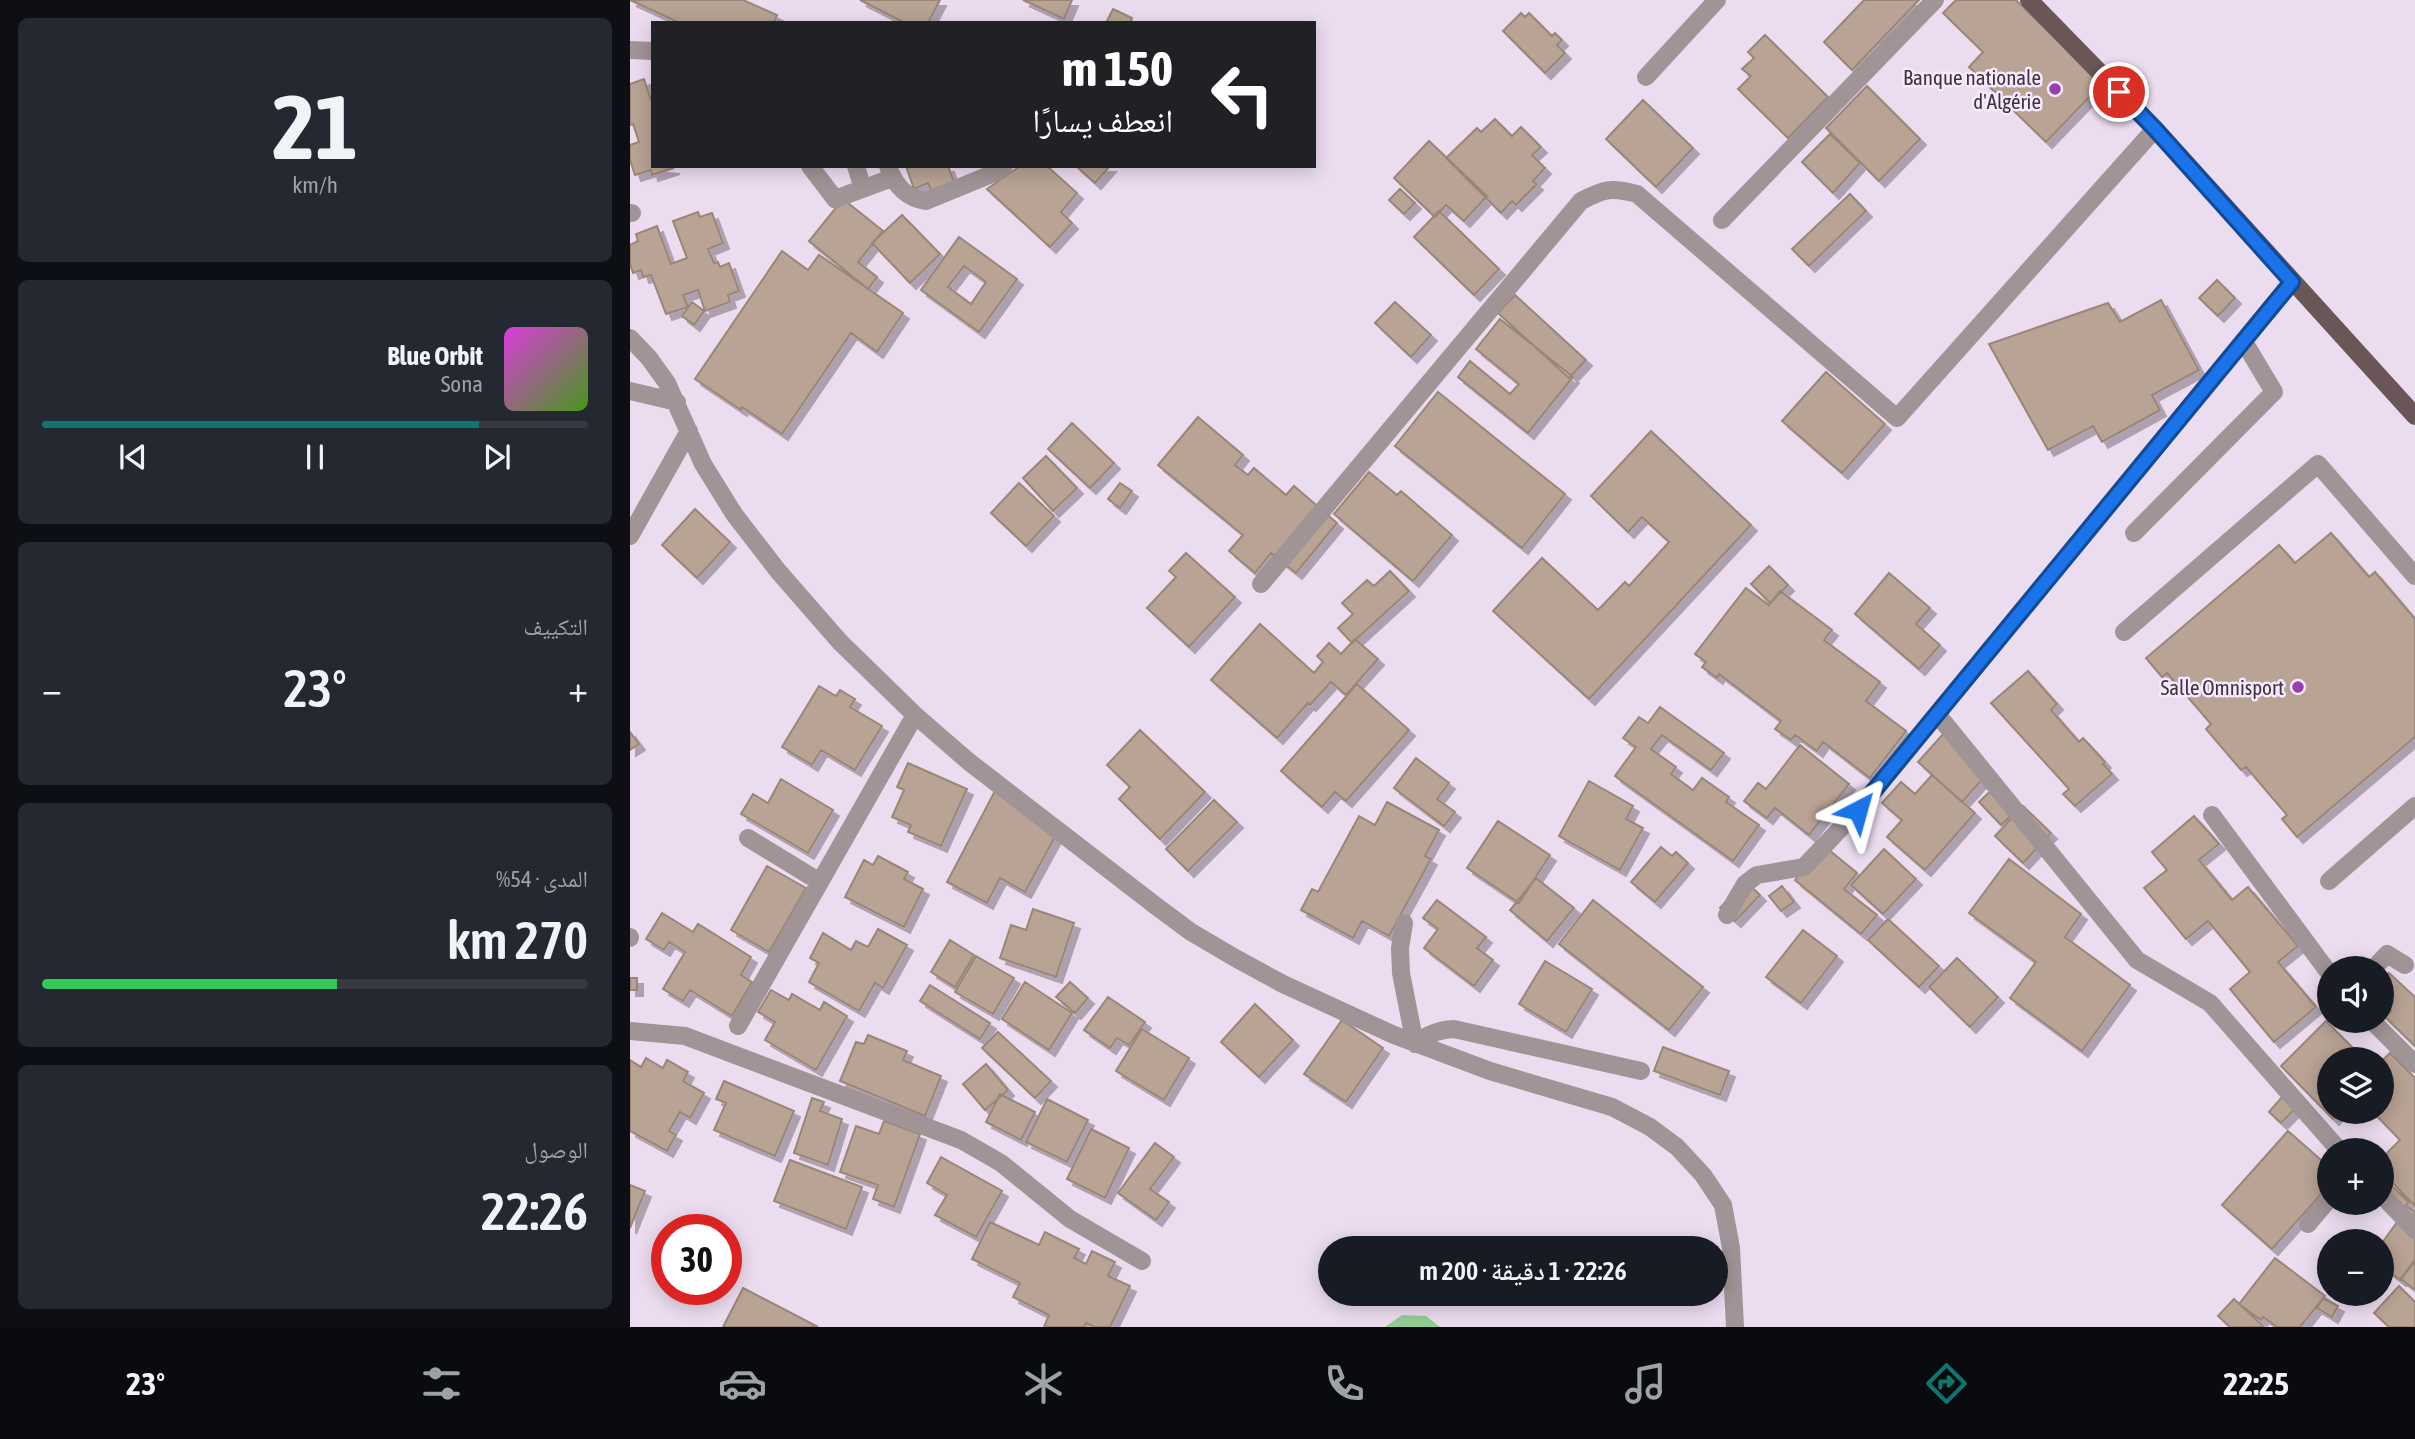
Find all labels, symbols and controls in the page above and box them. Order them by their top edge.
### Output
text: 150 m [1062,40,1173,96]
icon: left [1197,49,1288,140]
pin [2089,62,2149,122]
place label: Banque nationale d'Algérie [1903,65,2041,113]
icon: arrive [2100,73,2138,111]
text: 21 [272,74,358,178]
marker: Banque nationale d'Algérie [2047,81,2063,97]
text: انعطف يسارًا [1032,102,1173,139]
text: km/h [292,172,338,198]
text: Blue Orbit [387,341,483,371]
text: Sona [441,371,483,397]
icon: previous [114,438,152,476]
icon: pause [296,438,334,476]
icon: next [478,438,516,476]
text: التكييف [523,614,588,640]
text: 23° [283,658,347,718]
text: − [42,667,62,710]
text: + [568,667,588,710]
place label: Salle Omnisport [2160,675,2284,699]
marker: Salle Omnisport [2290,679,2306,695]
position arrow [1821,773,1895,847]
text: المدى · 54% [496,866,588,892]
text: 270 km [447,910,588,970]
map controls [2317,956,2394,1306]
button: sound [2317,956,2394,1033]
button: layers [2317,1047,2394,1124]
text: الوصول [524,1137,588,1163]
button: + [2317,1138,2394,1215]
text: 22:26 [481,1181,588,1241]
speed limit sign: 30 [651,1214,742,1305]
button: − [2317,1229,2394,1306]
text: 22:26 · 1 دقيقة · 200 m [1419,1256,1627,1286]
icon: filters [417,1359,466,1408]
icon: car [718,1359,767,1408]
icon: climate [1019,1359,1068,1408]
icon: phone [1320,1359,1369,1408]
icon: music [1621,1359,1670,1408]
icon: directions [1922,1359,1971,1408]
text: 23° [126,1365,165,1402]
text: 22:25 [2223,1365,2289,1402]

